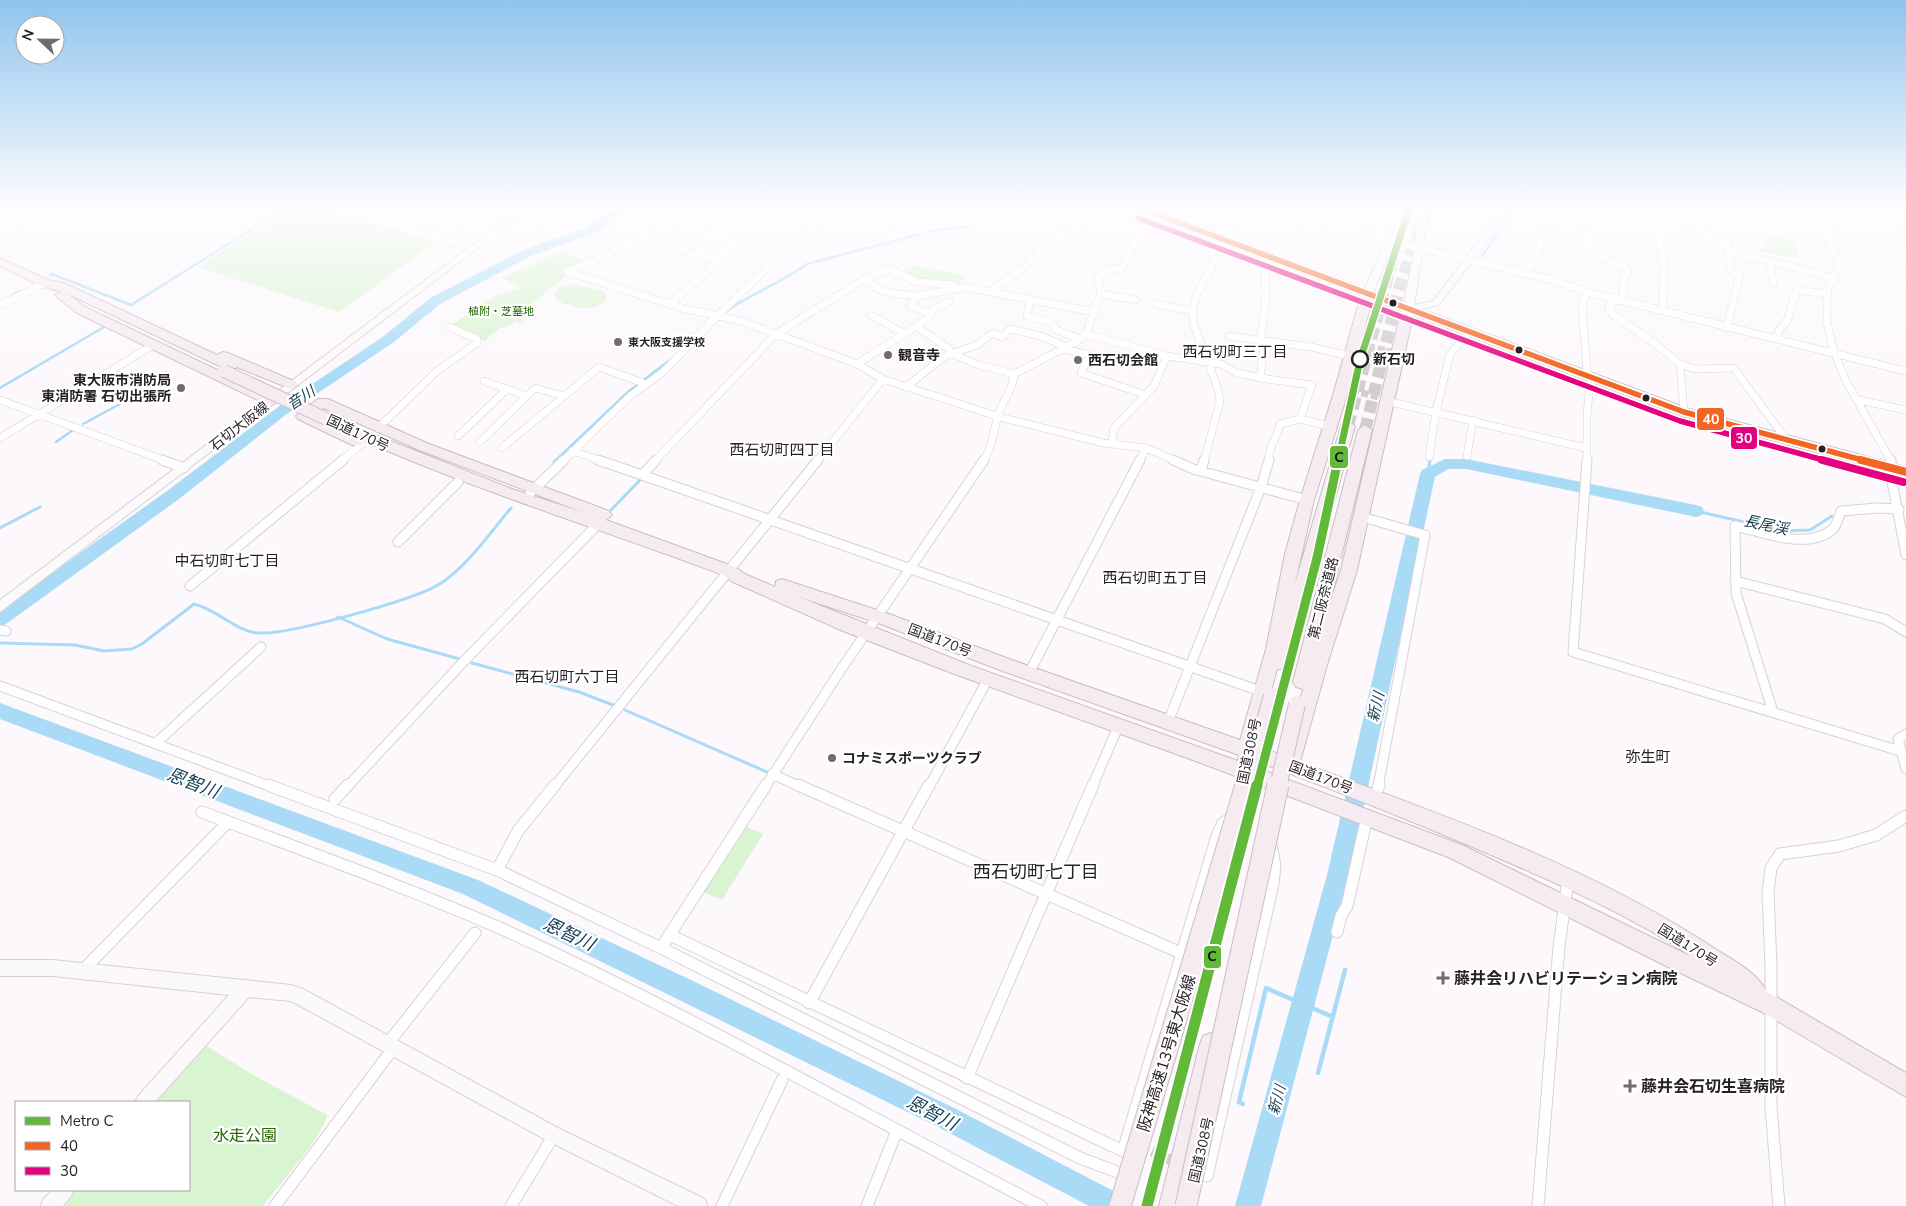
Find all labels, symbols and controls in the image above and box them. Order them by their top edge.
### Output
north arrow [15,15,65,65]
text: N [18,27,39,44]
unlabelled marker [1388,298,1398,308]
park label: 植附・芝墓地 [468,304,534,319]
place label: 東大阪支援学校 [628,335,705,350]
marker: 東大阪支援学校 [612,336,624,348]
district label: 西石切町三丁目 [1182,342,1288,362]
unlabelled marker [1514,345,1524,355]
place label: 観音寺 [898,346,940,365]
marker: 観音寺 [882,349,894,361]
marker: 新石切 [1351,350,1369,368]
place label: 新石切 [1373,350,1415,369]
place label: 西石切会館 [1088,351,1158,370]
marker: 西石切会館 [1072,354,1084,366]
place label: 東大阪市消防局 東消防署 石切出張所 [41,371,171,406]
water label: 音川 [283,380,321,415]
marker: 東大阪市消防局 東消防署 石切出張所 [175,382,187,394]
unlabelled marker [1641,393,1651,403]
street label: 石切大阪線 [206,397,273,455]
line badge: 40 [1696,407,1725,431]
text: 40 [1703,410,1719,429]
street label: 国道170号 [323,411,392,456]
line badge: 30 [1730,426,1758,450]
text: 30 [1736,429,1752,448]
district label: 西石切町四丁目 [729,440,835,460]
unlabelled marker [1817,444,1827,454]
line badge: C [1329,445,1349,469]
text: C [1334,448,1344,467]
water label: 長尾渓 [1742,511,1792,540]
district label: 中石切町七丁目 [174,551,280,571]
street label: 第二阪奈道路 [1304,555,1343,641]
district label: 西石切町五丁目 [1102,568,1208,588]
street label: 国道170号 [905,620,975,661]
district label: 西石切町六丁目 [514,667,620,687]
water label: 新川 [1363,688,1390,724]
street label: 国道308号 [1233,716,1266,786]
district label: 弥生町 [1625,747,1671,767]
place label: コナミスポーツクラブ [842,749,982,768]
marker: コナミスポーツクラブ [826,752,838,764]
street label: 国道170号 [1286,757,1356,798]
water label: 恩智川 [163,762,224,805]
district label: 西石切町七丁目 [973,860,1099,884]
water label: 恩智川 [539,912,600,957]
street label: 国道170号 [1654,920,1721,971]
line badge: C [1203,945,1222,969]
text: C [1207,947,1217,966]
place label: 藤井会リハビリテーション病院 [1454,968,1678,990]
marker: 藤井会リハビリテーション病院 [1436,971,1450,985]
street label: 阪神高速13号東大阪線 [1133,972,1201,1135]
place label: 藤井会石切生喜病院 [1641,1076,1785,1098]
marker: 藤井会石切生喜病院 [1623,1079,1637,1093]
water label: 新川 [1263,1081,1291,1117]
water label: 恩智川 [902,1090,963,1137]
legend [15,1101,190,1191]
text: Metro C [60,1111,114,1131]
street label: 国道308号 [1185,1115,1218,1185]
park label: 水走公園 [213,1125,277,1147]
text: 40 [60,1136,78,1156]
text: 30 [60,1161,78,1181]

